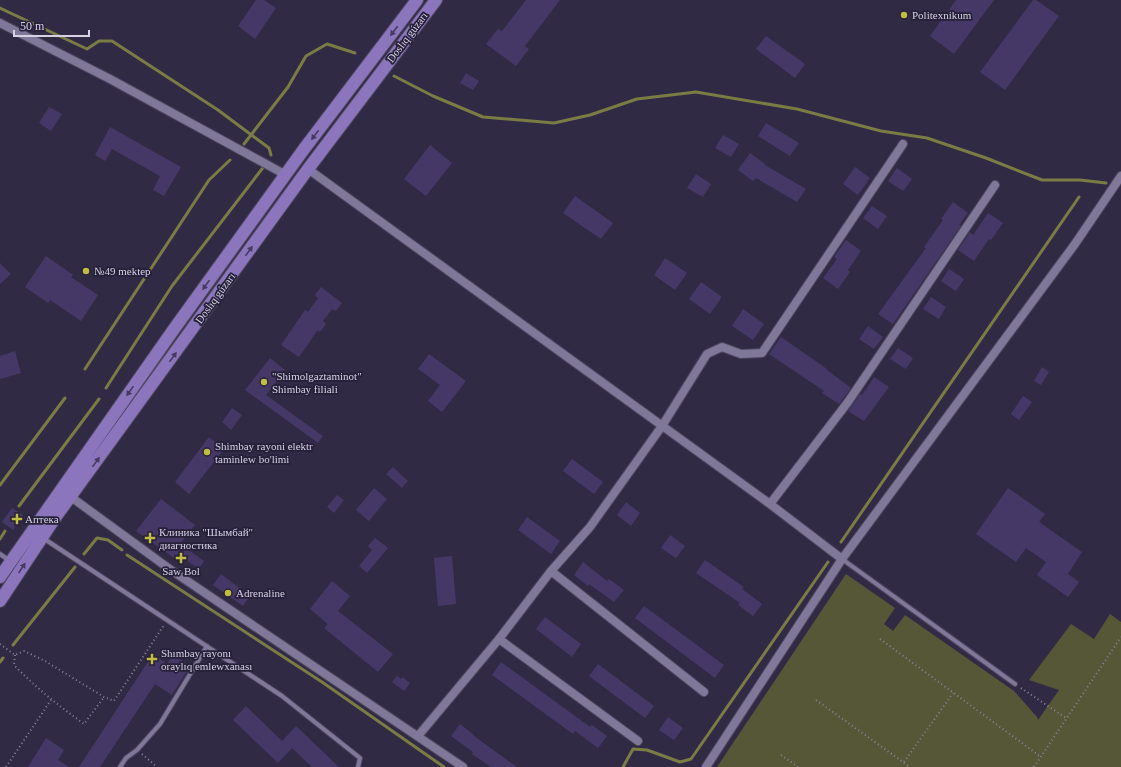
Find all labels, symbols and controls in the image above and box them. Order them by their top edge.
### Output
place label: Politexnikum [912,9,972,21]
street label: Doslıq gúzarı [384,10,430,64]
marker: Politexnikum [899,10,909,20]
scale bar [14,12,89,38]
text: 50 m [20,19,45,33]
one-way arrow [389,26,398,37]
one-way arrow [311,129,319,140]
one-way arrow [245,246,253,257]
place label: №49 mektep [94,265,151,277]
marker: №49 mektep [81,266,91,276]
street label: Doslıq gúzarı [193,270,237,326]
one-way arrow [202,280,210,290]
one-way arrow [169,351,177,362]
place label: "Shimolgaztaminot" Shimbay filiali [272,370,362,395]
marker: "Shimolgaztaminot" Shimbay filiali [259,377,269,387]
one-way arrow [126,386,134,396]
place label: Shimbay rayoni elektr taminlew bo'limi [215,440,313,465]
marker: Shimbay rayoni elektr taminlew bo'limi [202,447,212,457]
one-way arrow [92,457,100,467]
place label: Аптека [25,513,59,525]
marker: Аптека [12,514,22,524]
place label: Клиника "Шымбай" диагностика [159,526,253,551]
marker: Клиника "Шымбай" диагностика [144,532,156,544]
marker: Saw Bol [176,553,186,563]
one-way arrow [18,563,26,574]
place label: Saw Bol [162,565,200,577]
place label: Adrenaline [236,587,285,599]
marker: Adrenaline [223,588,233,598]
place label: Shımbay rayonı oraylıq emlewxanası [161,647,252,672]
marker: Shımbay rayonı oraylıq emlewxanası [146,653,158,665]

